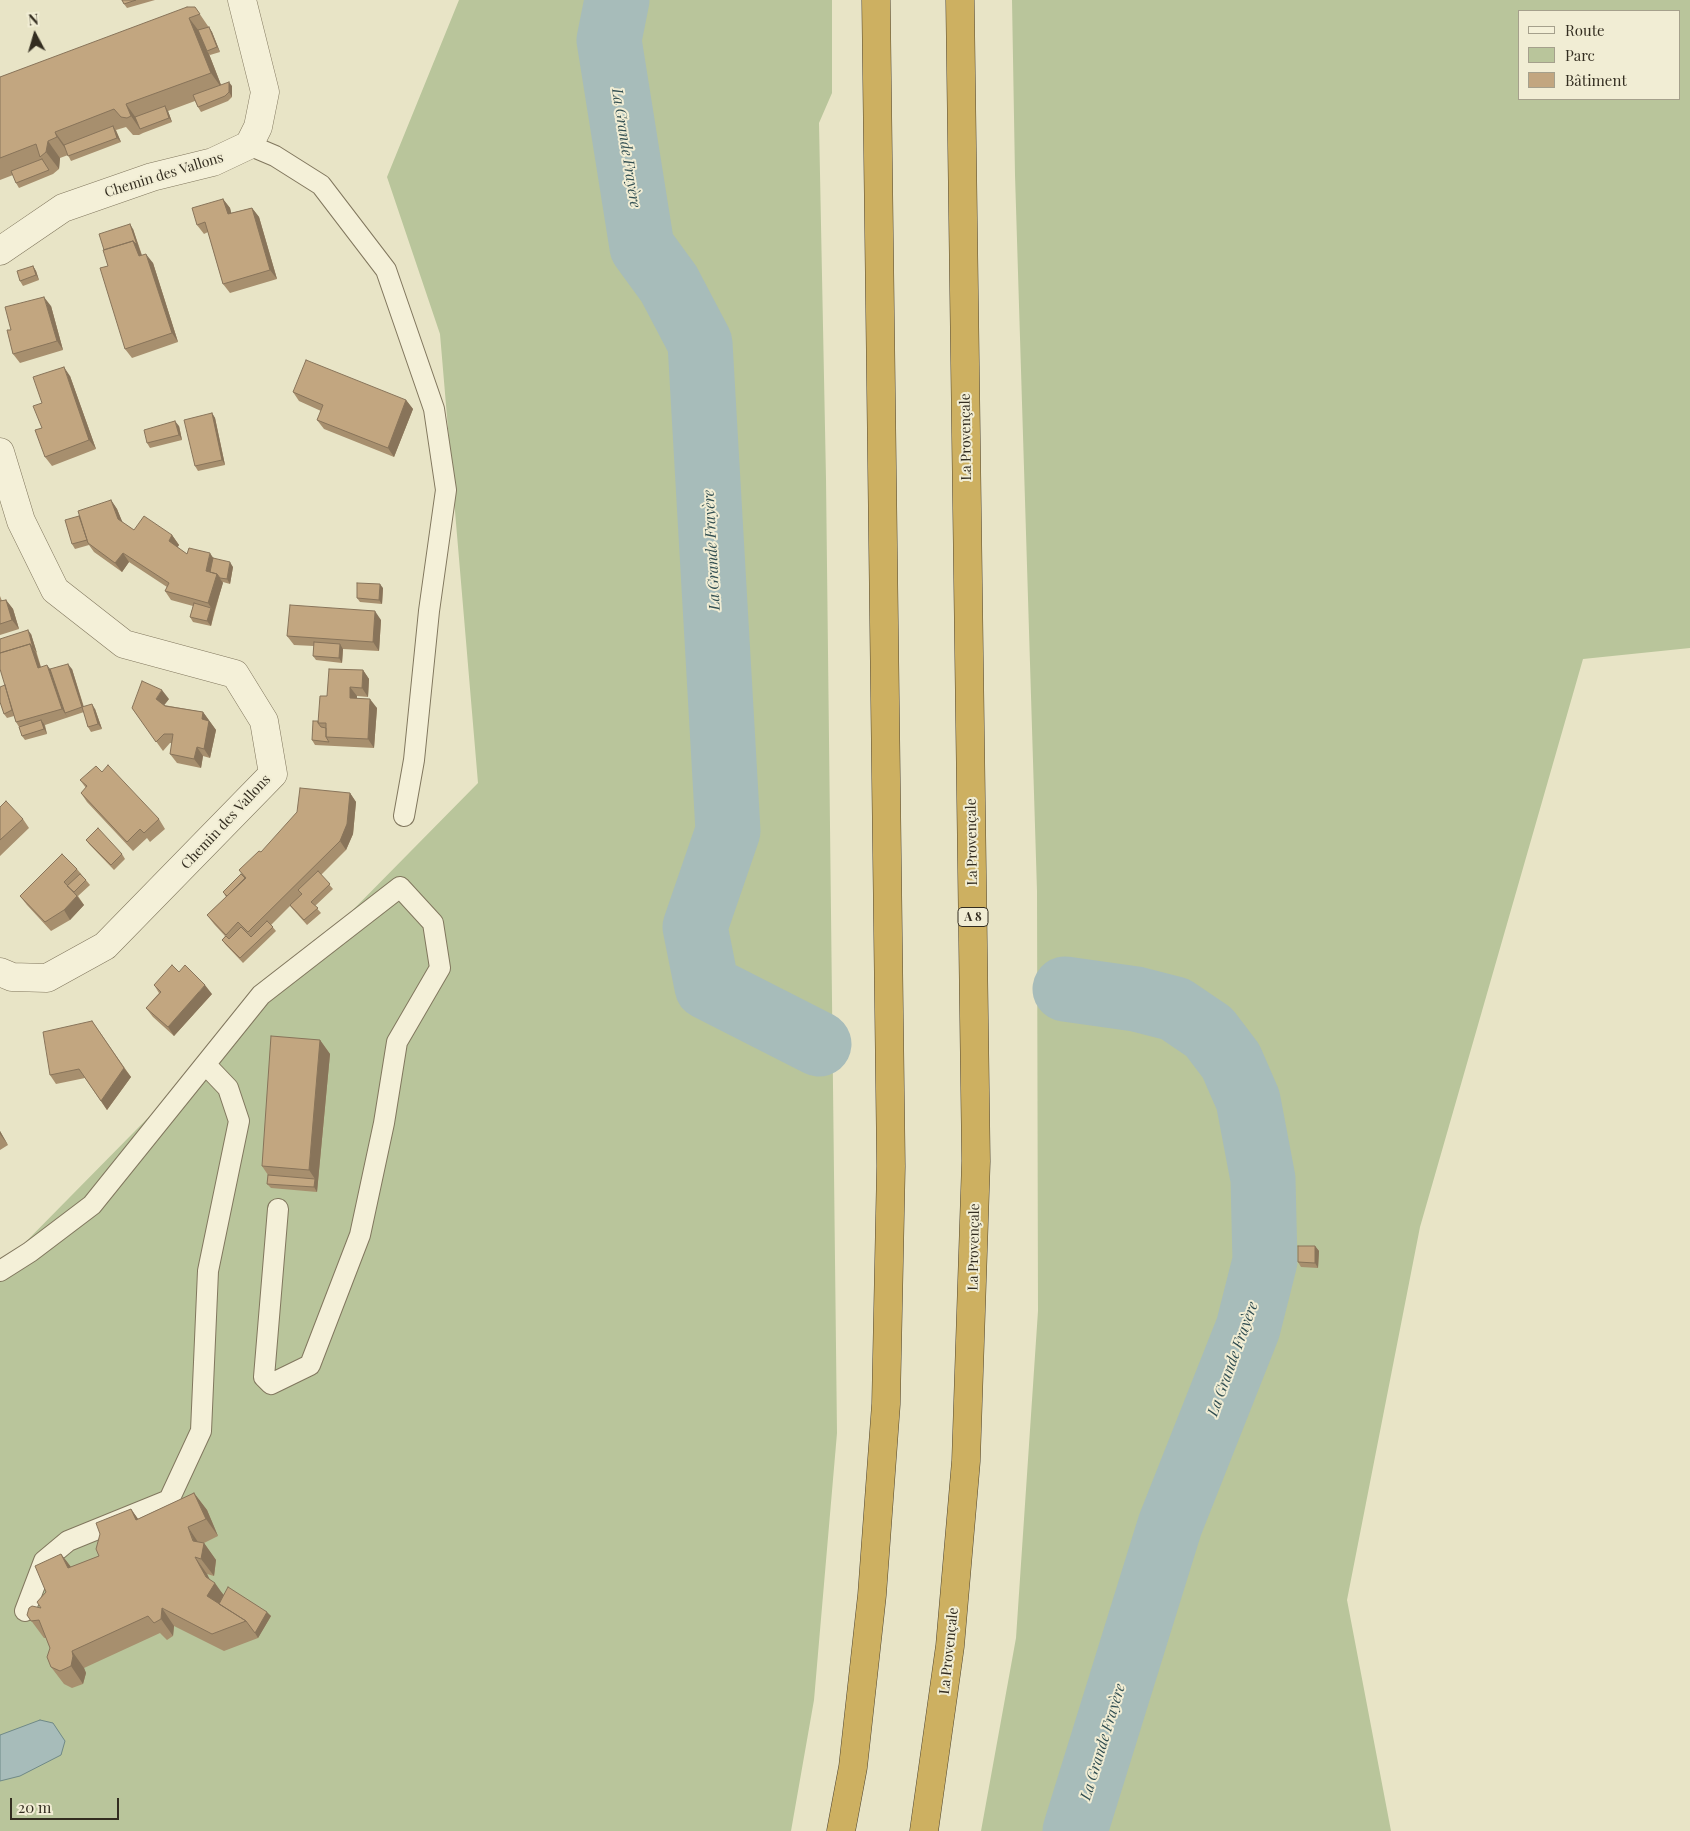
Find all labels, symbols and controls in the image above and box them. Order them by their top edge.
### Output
north arrow [10,10,60,60]
text: N [27,10,39,30]
legend [1518,10,1680,100]
text: Route [1565,20,1605,40]
text: Parc [1565,45,1595,65]
text: Bâtiment [1565,70,1627,90]
water label: La Grande Frayère [608,87,644,209]
street label: Chemin des Vallons [103,149,225,201]
street label: La Provençale [957,393,975,481]
water label: La Grande Frayère [700,489,724,611]
street label: Chemin des Vallons [178,771,274,873]
street label: La Provençale [963,798,981,886]
road number: A 8 [958,908,988,926]
street label: La Provençale [965,1203,983,1291]
water label: La Grande Frayère [1204,1299,1262,1419]
street label: La Provençale [936,1607,962,1695]
water label: La Grande Frayère [1077,1682,1129,1802]
scale bar [12,1788,121,1820]
text: 20 m [18,1797,51,1817]

